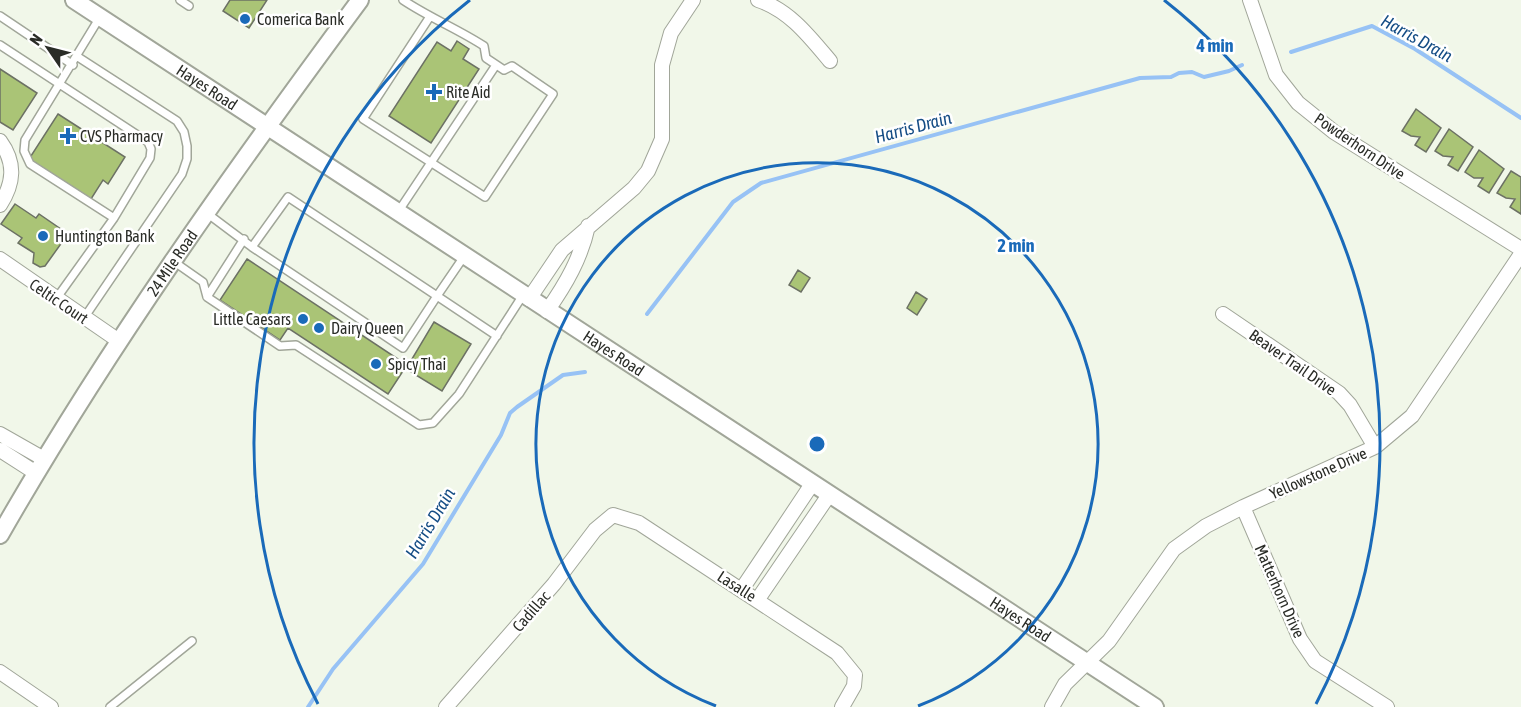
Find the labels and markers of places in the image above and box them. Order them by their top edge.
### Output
place label: Comerica Bank [257,10,344,28]
marker: Comerica Bank [238,12,252,26]
place label: Rite Aid [446,83,491,101]
marker: Rite Aid [427,85,441,99]
place label: CVS Pharmacy [80,127,164,146]
marker: CVS Pharmacy [61,129,75,143]
place label: Huntington Bank [55,227,154,246]
marker: Huntington Bank [36,229,50,243]
place label: Little Caesars [213,310,291,328]
marker: Little Caesars [296,312,310,326]
place label: Dairy Queen [331,319,404,338]
marker: Dairy Queen [312,321,326,335]
place label: Spicy Thai [388,355,446,374]
marker: Spicy Thai [369,357,383,371]
centre of rings [807,434,827,454]

